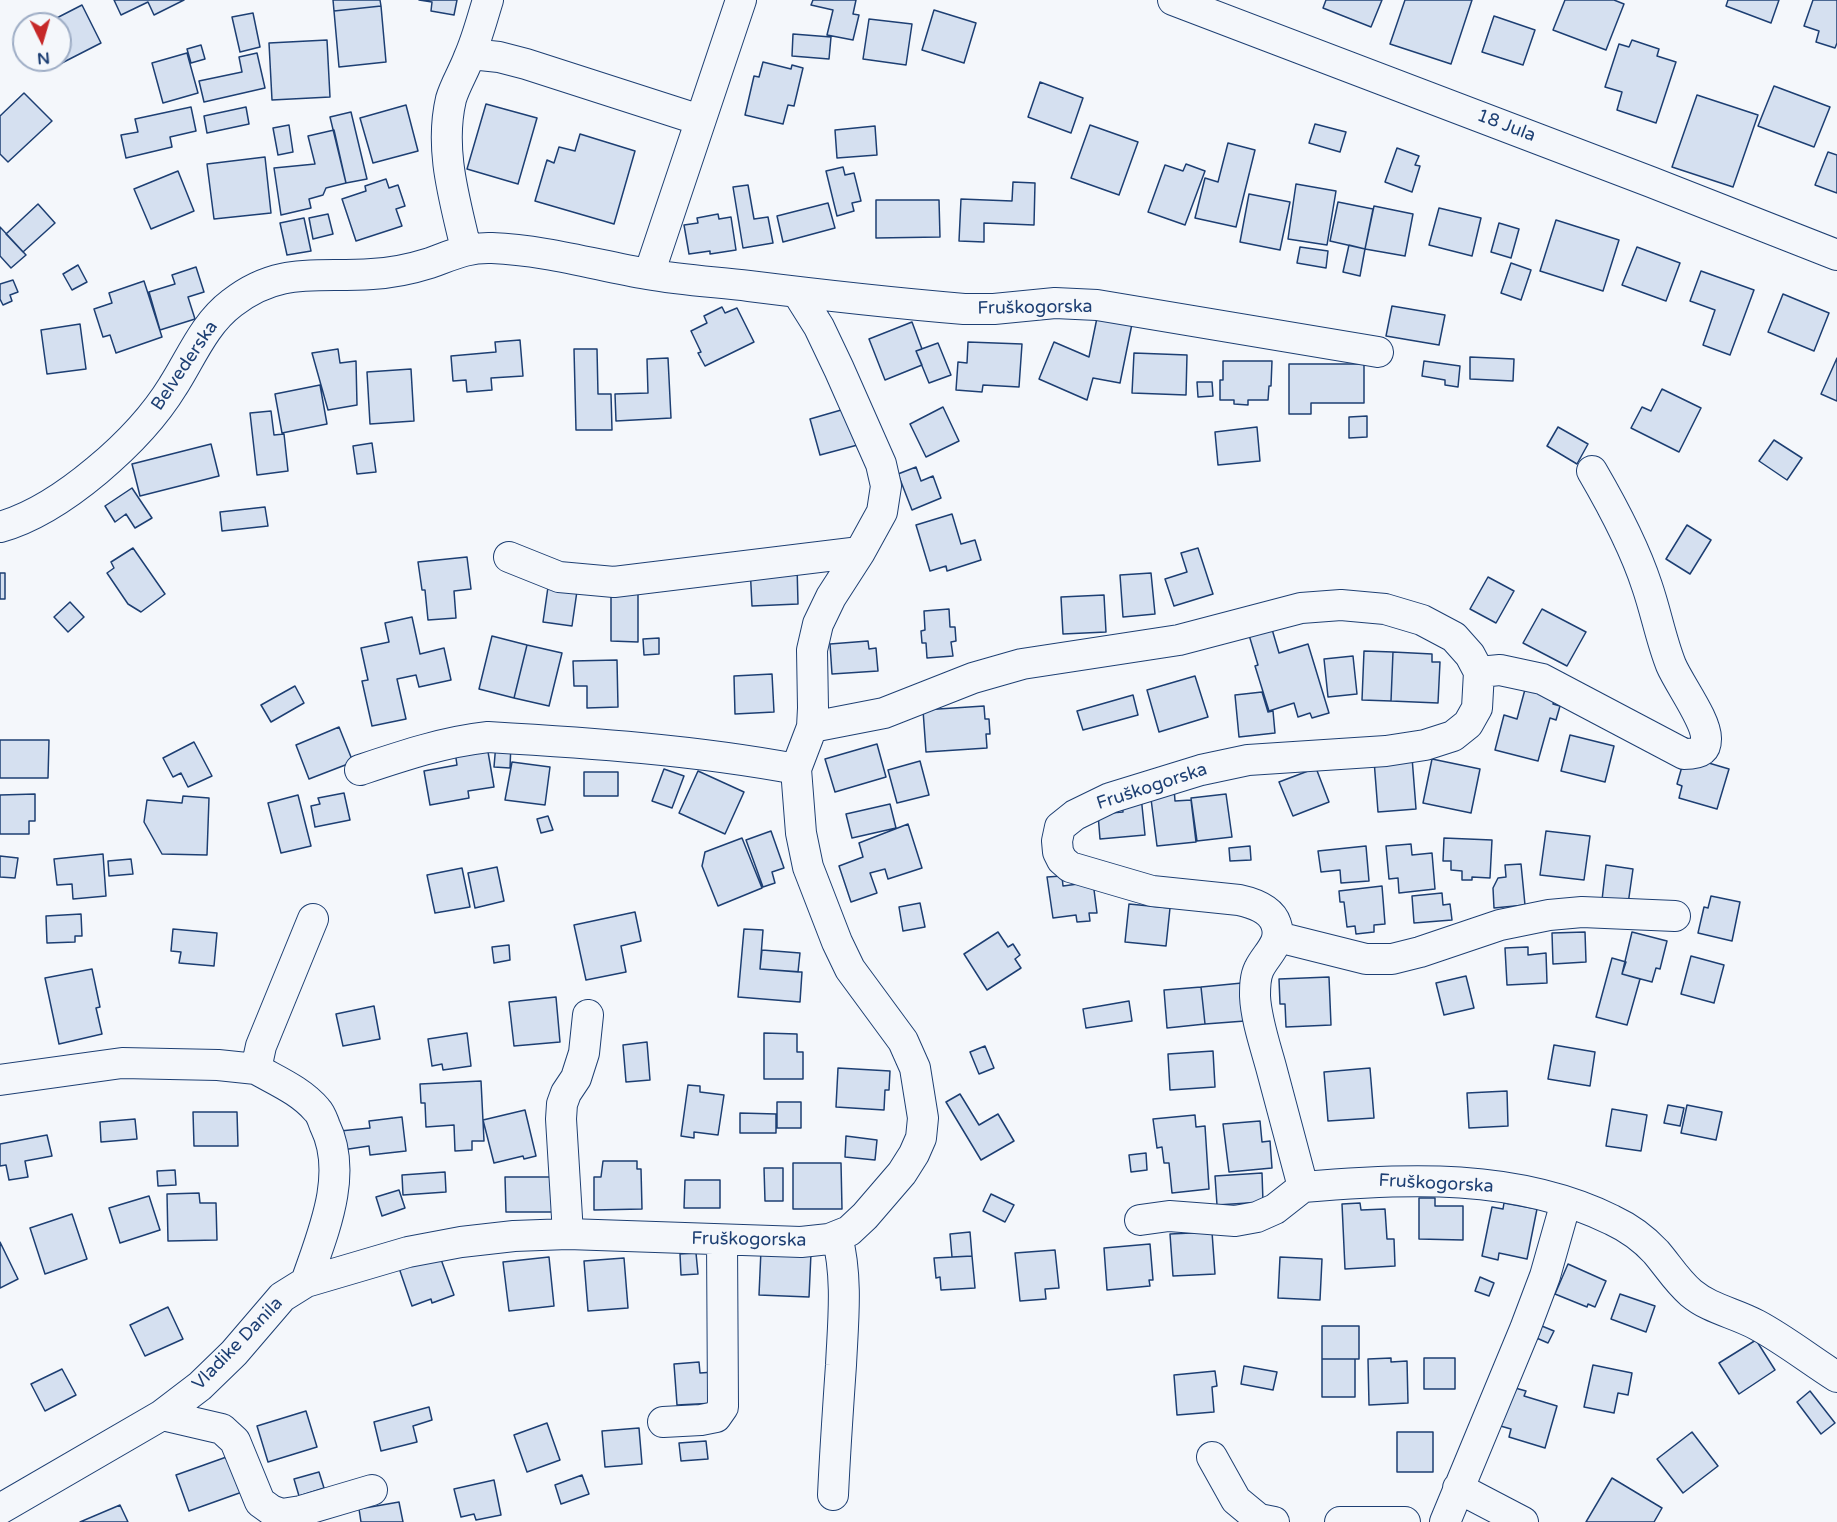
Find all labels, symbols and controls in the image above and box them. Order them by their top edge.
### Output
north arrow [12,12,72,72]
text: N [36,47,51,68]
street label: 18 Jula [1474,105,1538,147]
street label: Fruškogorska [977,296,1093,320]
street label: Belvederska [147,317,223,415]
street label: Fruškogorska [1094,759,1210,815]
street label: Fruškogorska [1378,1170,1494,1198]
street label: Fruškogorska [691,1228,807,1252]
street label: Vladike Danila [188,1293,288,1395]

